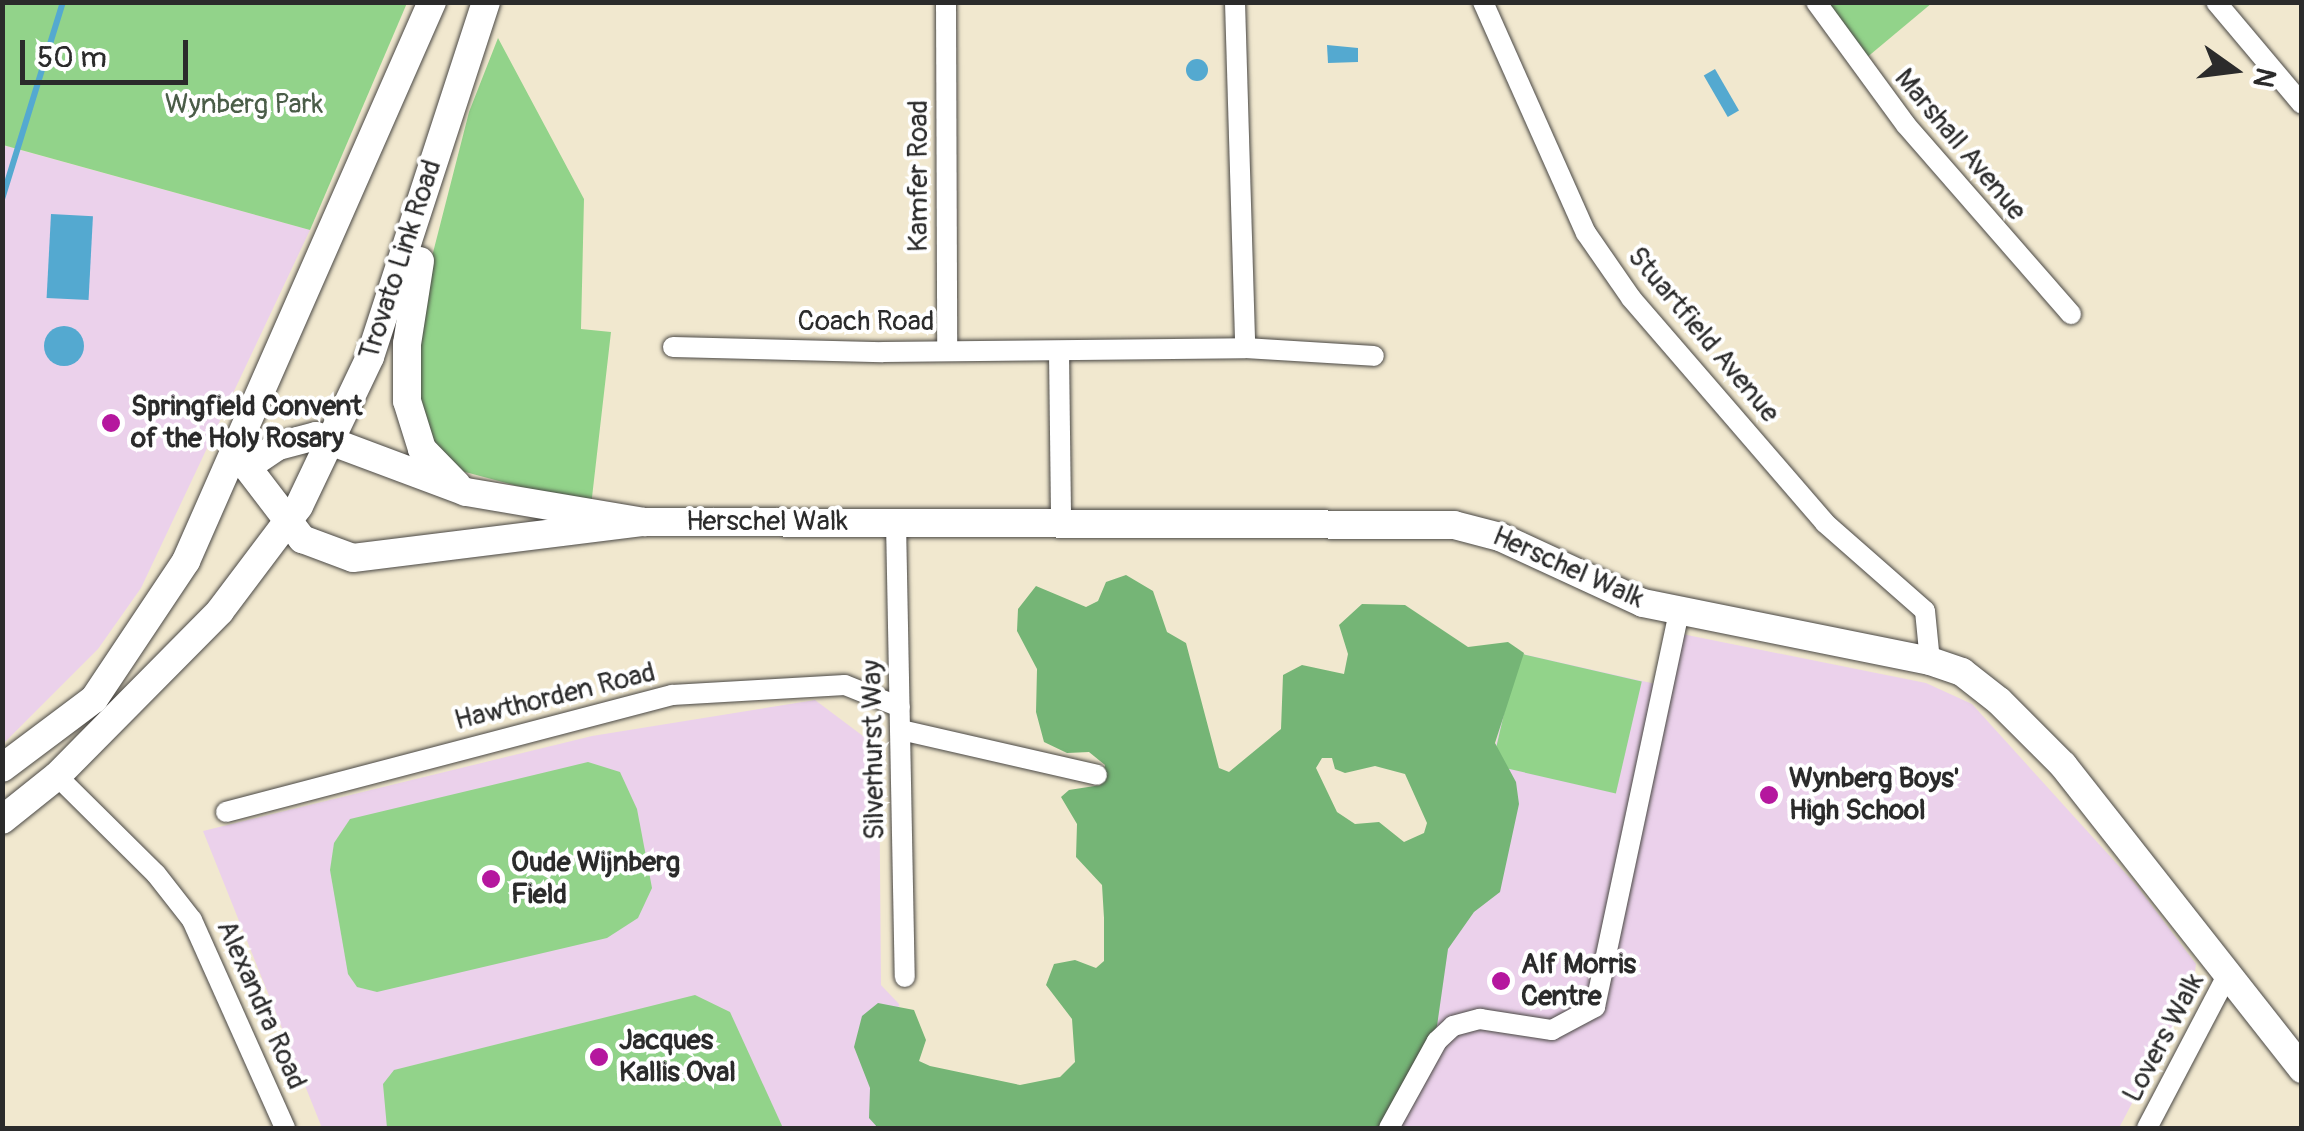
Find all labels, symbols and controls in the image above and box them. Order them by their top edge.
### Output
scale bar [25,20,192,82]
north arrow [2184,20,2284,120]
text: 50 m [37,39,107,76]
street label: Marshall Avenue [1887,62,2033,228]
text: N [2244,64,2283,91]
park label: Wynberg Park [165,88,323,122]
street label: Kamfer Road [902,100,936,252]
street label: Trovato Link Road [353,156,449,364]
street label: Stuartfield Avenue [1620,240,1786,430]
street label: Coach Road [798,305,934,339]
place label: Springfield Convent of the Holy Rosary [131,390,362,456]
marker: Springfield Convent of the Holy Rosary [100,412,122,434]
street label: Herschel Walk [686,505,848,539]
street label: Herschel Walk [1487,520,1649,616]
street label: Hawthorden Road [451,656,659,738]
street label: Silverhurst Way [856,660,892,840]
place label: Wynberg Boys' High School [1789,762,1959,828]
marker: Wynberg Boys' High School [1758,784,1780,806]
place label: Oude Wijnberg Field [511,846,680,912]
marker: Oude Wijnberg Field [480,868,502,890]
street label: Alexandra Road [209,915,313,1095]
place label: Alf Morris Centre [1521,948,1636,1014]
street label: Lovers Walk [2116,968,2212,1108]
marker: Alf Morris Centre [1490,970,1512,992]
place label: Jacques Kallis Oval [619,1024,736,1090]
marker: Jacques Kallis Oval [588,1046,610,1068]

